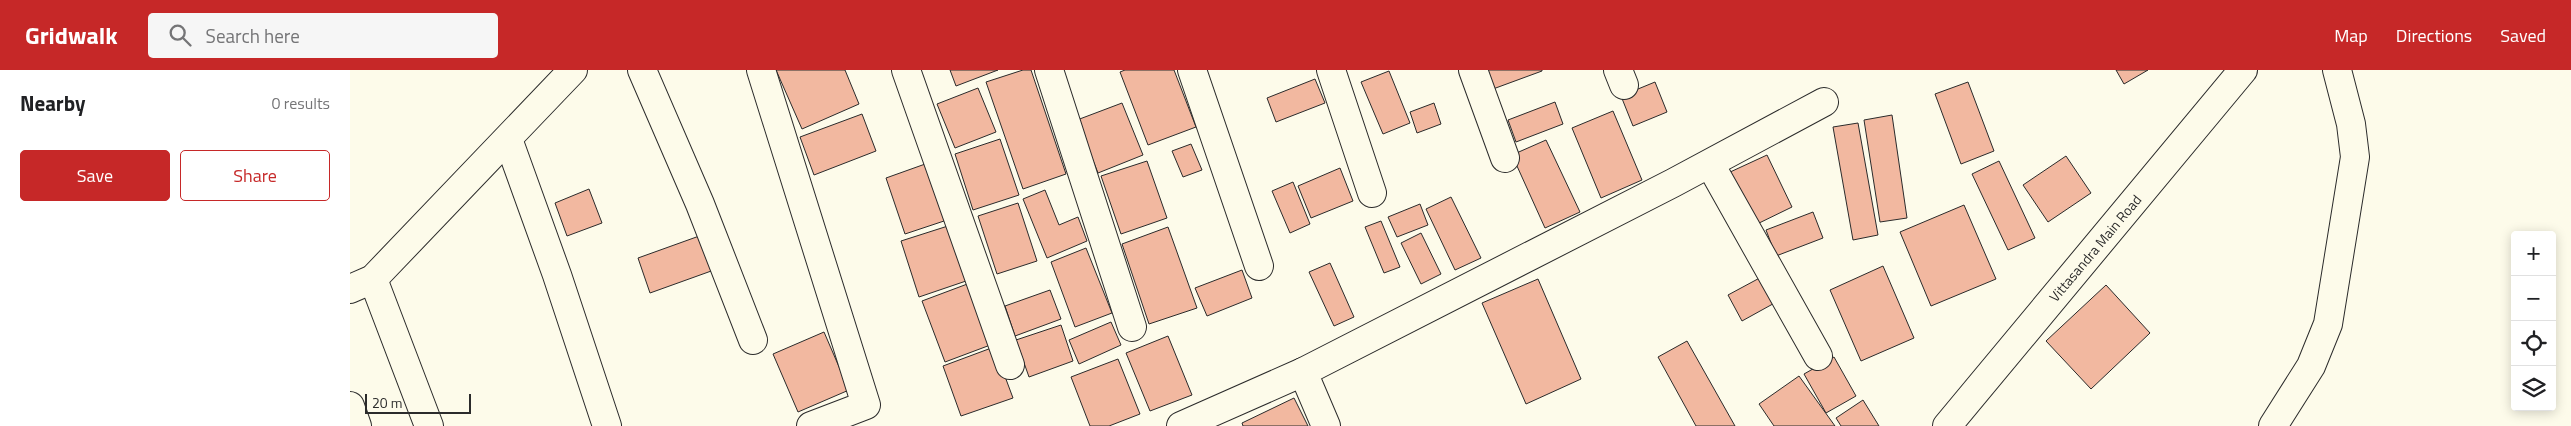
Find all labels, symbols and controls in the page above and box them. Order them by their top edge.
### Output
search box [148,13,498,58]
text: Gridwalk [25,17,118,53]
icon: search [166,21,194,49]
text: Search here [206,21,300,50]
text: Map [2334,22,2368,49]
text: Directions [2396,22,2472,49]
text: Saved [2500,22,2546,49]
text: Nearby [20,87,85,119]
text: 0 results [271,91,330,115]
button: Save [20,150,170,201]
button: Share [180,150,330,201]
street label: Vittasandra Main Road [2044,190,2146,306]
map controls [2511,231,2556,411]
button: + [2511,231,2556,276]
button: − [2511,276,2556,321]
button: locate [2511,321,2556,366]
button: layers [2511,366,2556,411]
scale bar [365,391,471,414]
text: 20 m [372,392,402,413]

